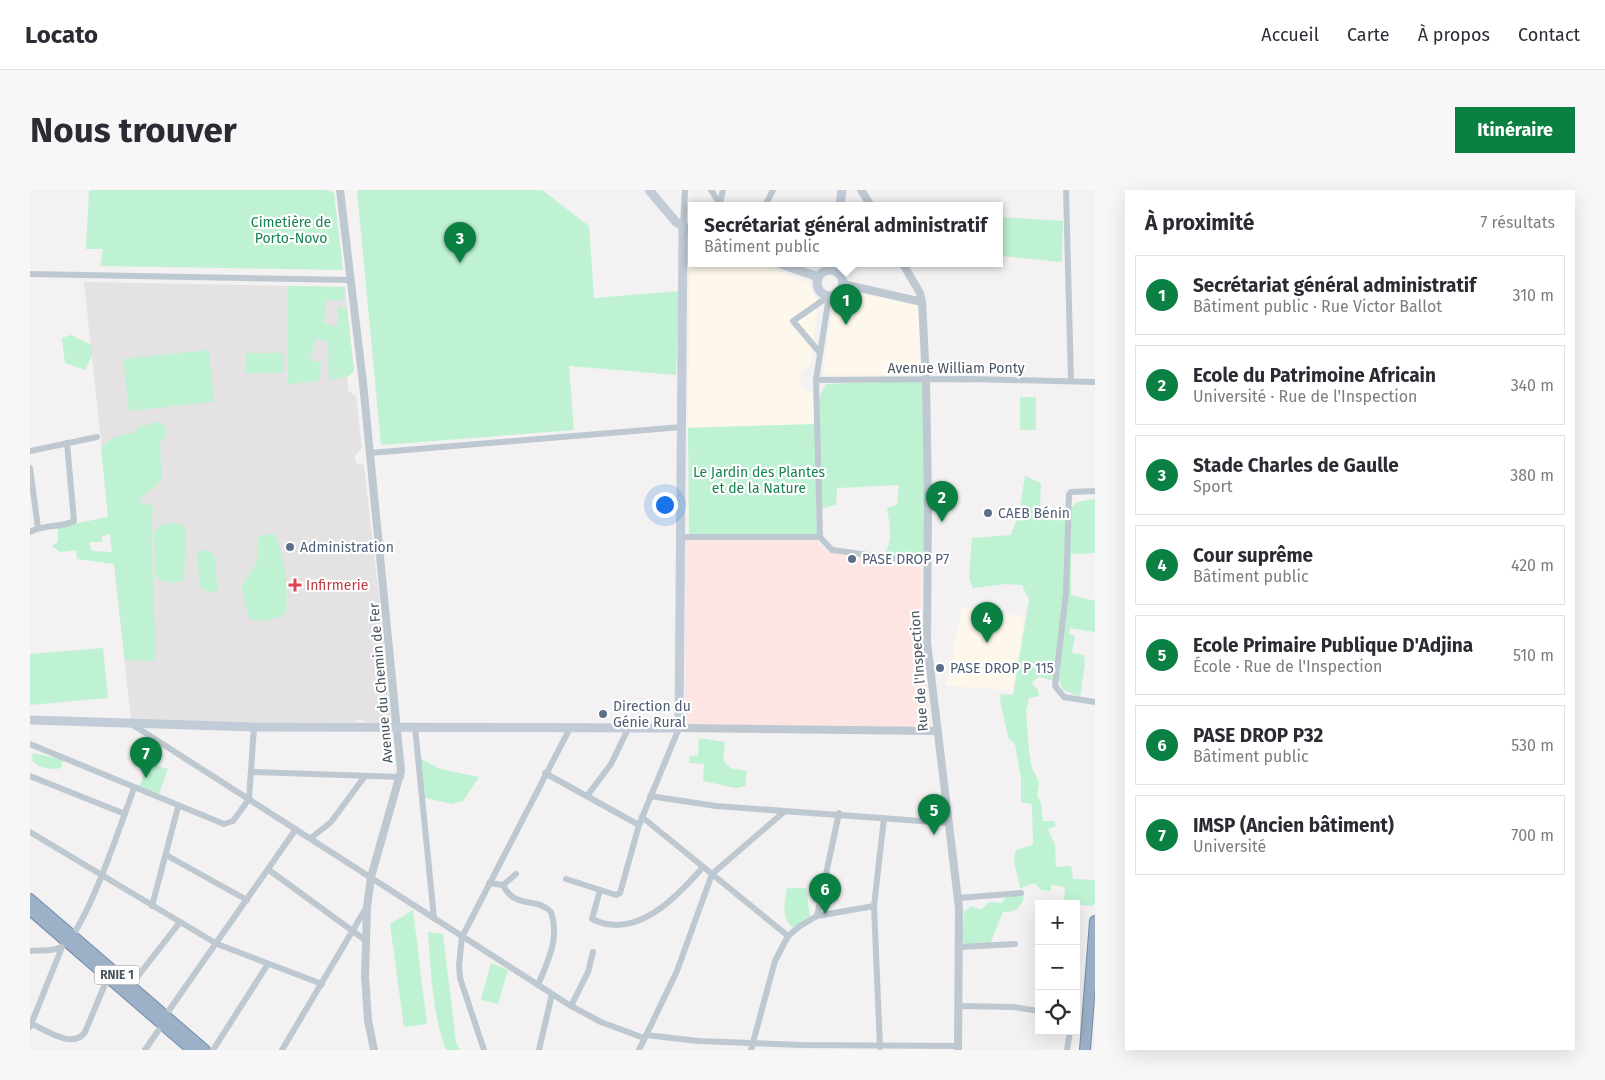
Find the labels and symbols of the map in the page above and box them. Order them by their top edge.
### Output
park label: Cimetière de Porto-Novo [251,214,331,247]
pin: 3 [444,222,476,263]
pin: 1 [830,284,862,325]
street label: Avenue William Ponty [887,360,1025,377]
park label: Le Jardin des Plantes et de la Nature [693,464,826,497]
pin: 2 [926,481,958,522]
your location [652,492,678,518]
place label: CAEB Bénin [998,505,1070,522]
marker: CAEB Bénin [982,507,994,519]
place label: Administration [300,539,394,556]
marker: Administration [284,541,296,553]
place label: PASE DROP P7 [862,551,949,568]
marker: PASE DROP P7 [846,553,858,565]
place label: Infirmerie [306,577,368,594]
marker: Infirmerie [288,578,302,592]
street label: Avenue du Chemin de Fer [365,602,396,764]
pin: 4 [971,602,1003,643]
street label: Rue de l'Inspection [906,610,932,732]
place label: PASE DROP P 115 [950,660,1054,677]
marker: PASE DROP P 115 [934,662,946,674]
place label: Direction du Génie Rural [613,698,691,731]
marker: Direction du Génie Rural [597,708,609,720]
pin: 7 [130,737,162,778]
pin: 5 [918,794,950,835]
pin: 6 [809,873,841,914]
road number: RNIE 1 [94,966,140,984]

